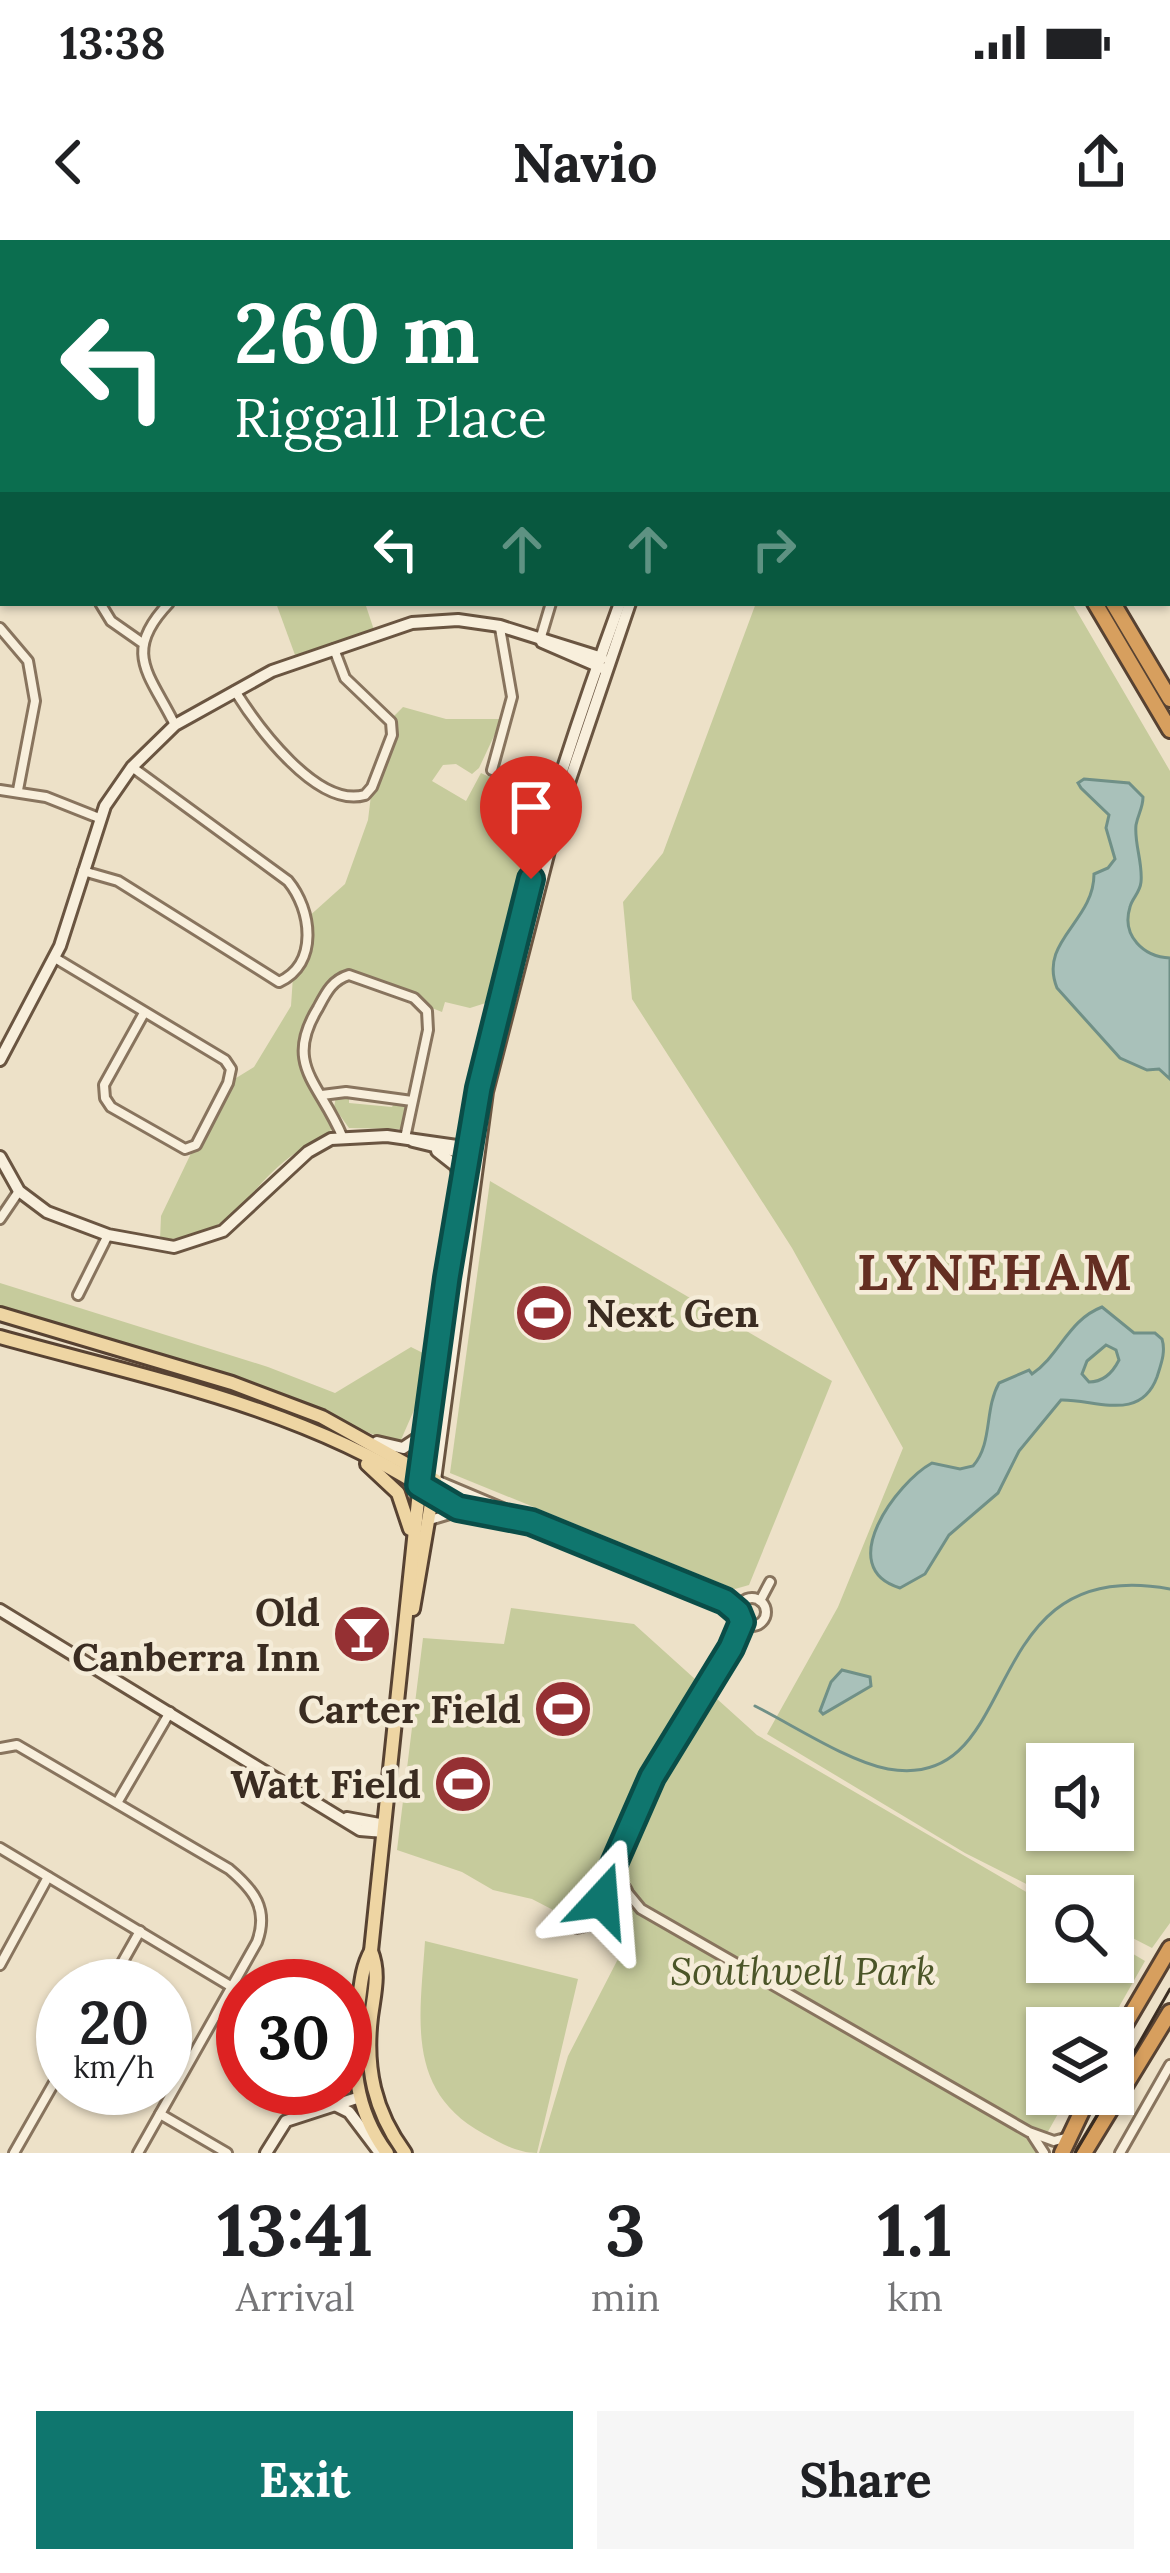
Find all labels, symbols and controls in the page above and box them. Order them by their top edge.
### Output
text: 13:38 [60,14,166,71]
text: Navio [512,128,658,197]
icon: back [36,129,102,195]
icon: share [1068,129,1134,195]
text: 260 m [234,278,480,386]
icon: left [36,288,192,444]
text: Riggall Place [234,383,547,452]
icon: left [363,516,429,582]
icon: ahead [489,516,555,582]
icon: ahead [615,516,681,582]
icon: right [741,516,807,582]
pin [480,756,582,879]
icon: arrive [498,774,564,840]
district label: LYNEHAM [857,1239,1135,1304]
sports icon: Next Gen [513,1282,575,1344]
place label: Next Gen [586,1288,759,1338]
place label: Old Canberra Inn [72,1587,320,1682]
bar icon: Old Canberra Inn [331,1603,393,1665]
sports icon: Carter Field [532,1678,594,1740]
place label: Carter Field [298,1684,521,1734]
map controls [1026,1743,1134,2115]
button: sound [1026,1743,1134,1851]
sports icon: Watt Field [432,1753,494,1815]
place label: Watt Field [230,1759,421,1809]
position arrow [539,1837,665,1963]
button: search [1026,1875,1134,1983]
park label: Southwell Park [670,1946,936,1996]
speed limit sign: 30 [216,1959,372,2115]
text: 20 [79,1984,149,2060]
button: layers [1026,2007,1134,2115]
text: km/h [73,2048,155,2086]
text: 13:41 [217,2184,373,2276]
text: 3 [605,2184,646,2276]
text: 1.1 [877,2184,953,2276]
text: Arrival [236,2272,355,2322]
text: min [591,2272,660,2322]
text: km [887,2272,943,2322]
button: Exit [36,2411,573,2549]
button: Share [597,2411,1134,2549]

